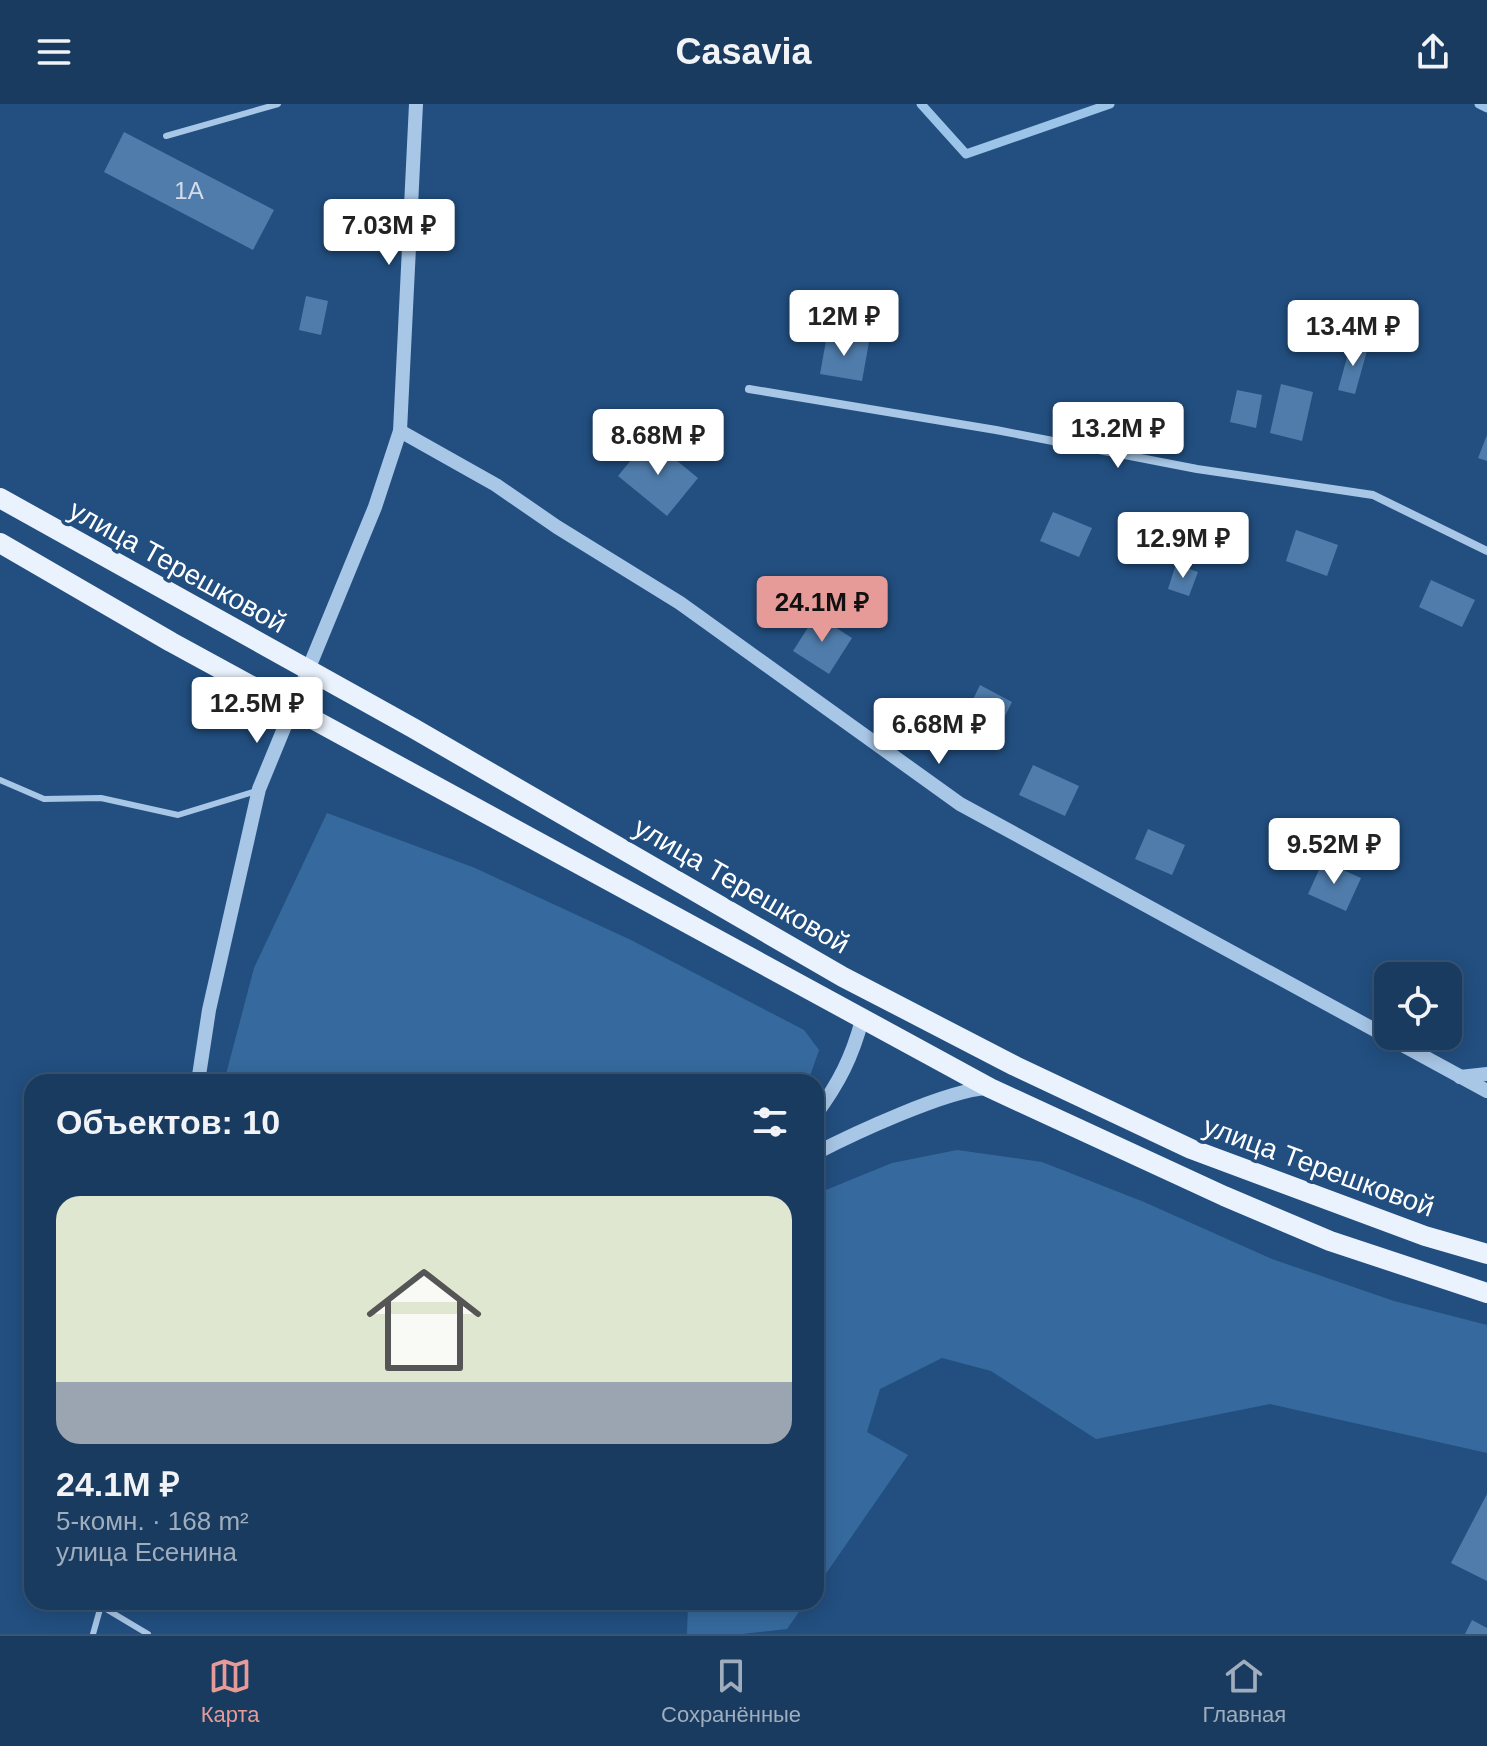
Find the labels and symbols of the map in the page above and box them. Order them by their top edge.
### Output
house number: 1А [174,177,204,204]
pin: 7.03M ₽ [315,199,463,267]
pin: 12M ₽ [788,290,900,358]
pin: 13.4M ₽ [1279,300,1427,368]
pin: 13.2M ₽ [1044,402,1192,470]
pin: 8.68M ₽ [584,409,732,477]
street label: улица Терешковой [64,494,292,639]
pin: 12.9M ₽ [1109,512,1257,580]
pin: 24.1M ₽ [748,576,896,644]
pin: 12.5M ₽ [183,677,331,745]
pin: 6.68M ₽ [865,698,1013,766]
street label: улица Терешковой [629,811,855,960]
pin: 9.52M ₽ [1260,818,1408,886]
street label: улица Терешковой [1199,1110,1438,1223]

